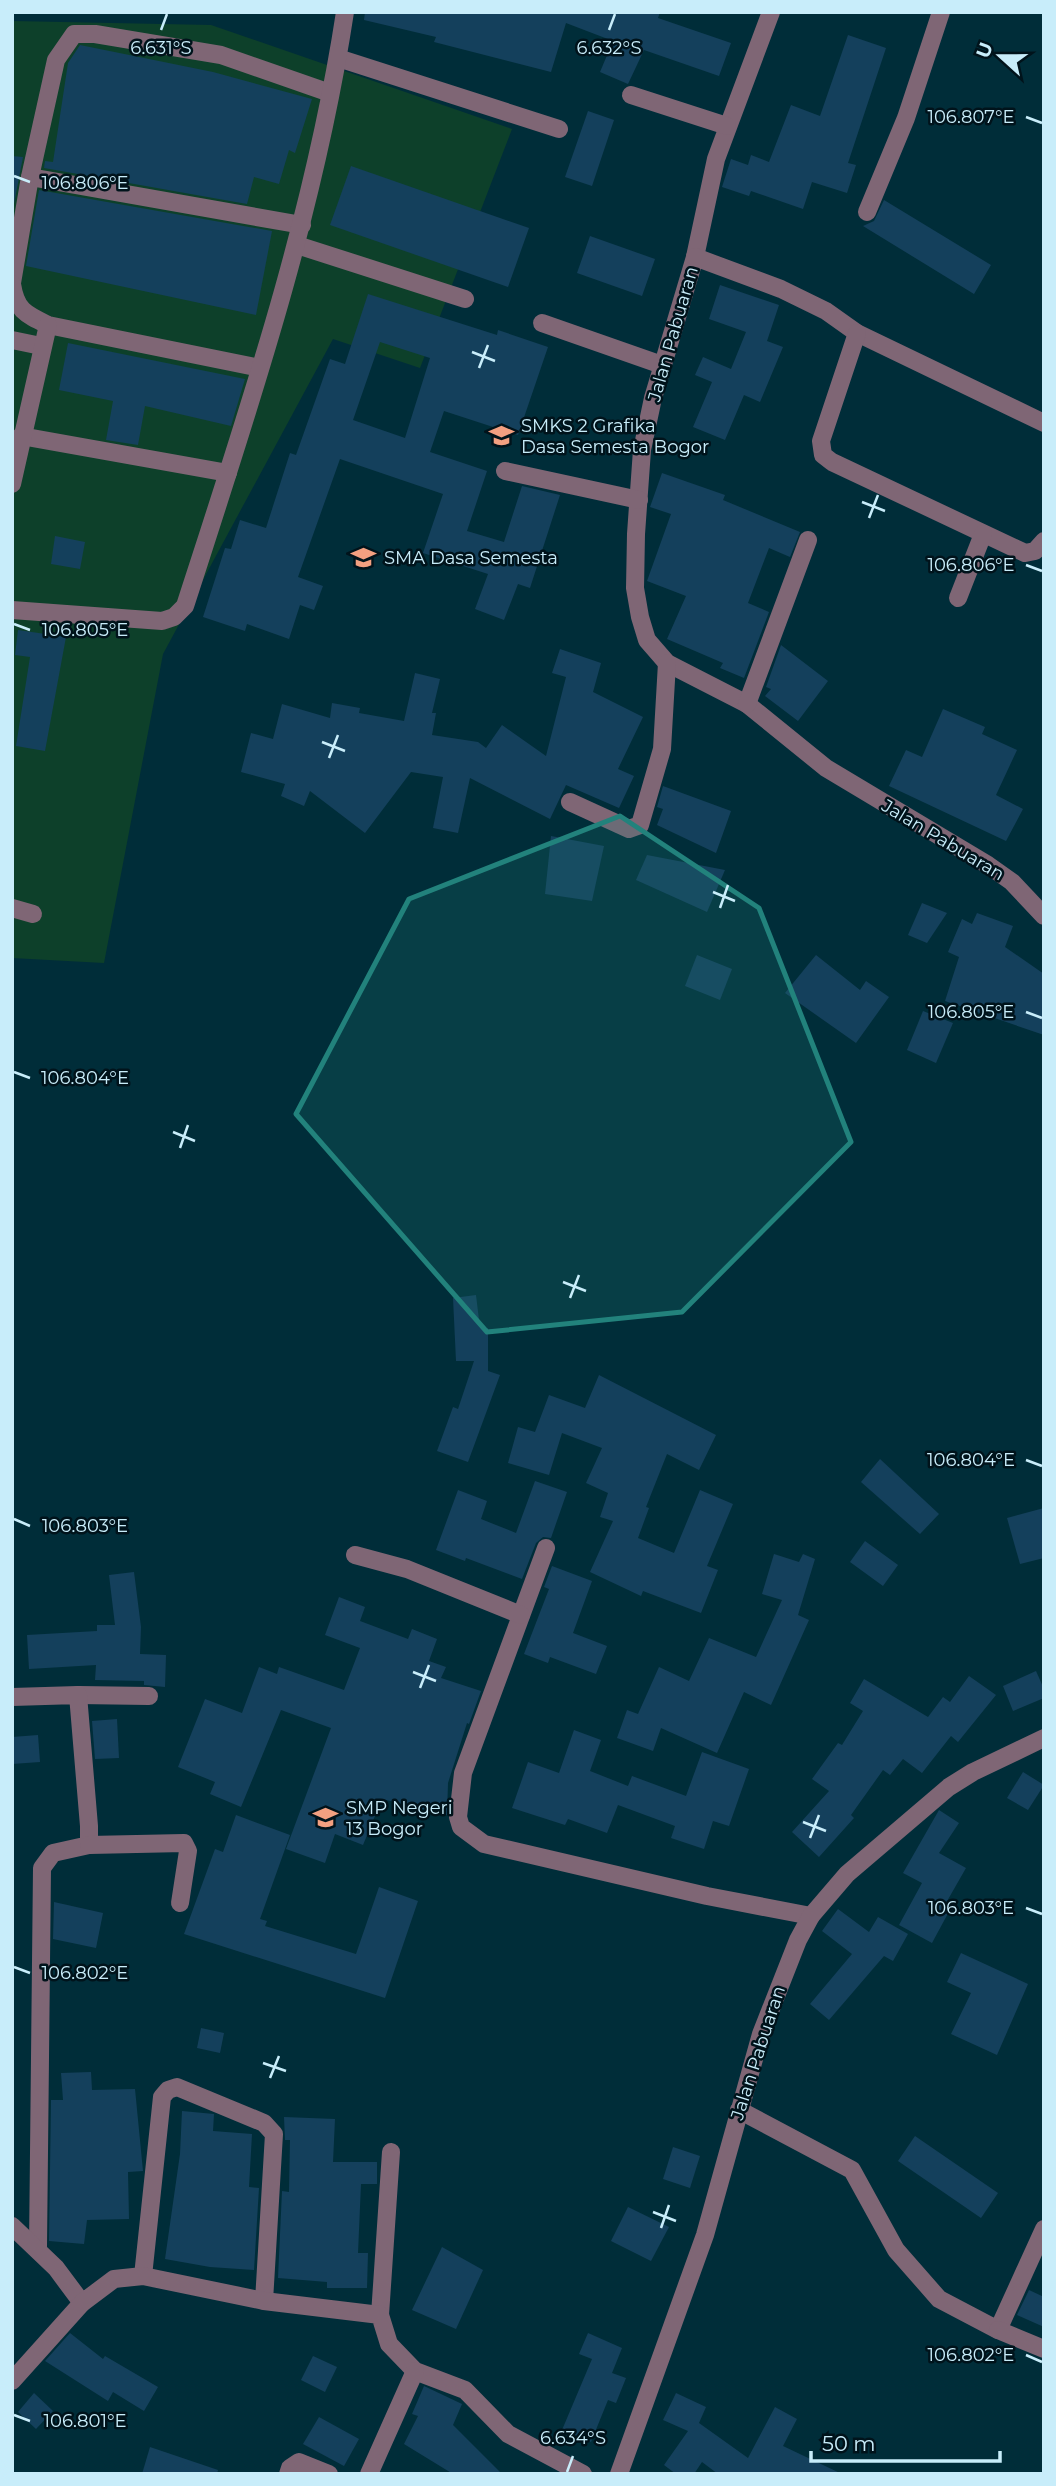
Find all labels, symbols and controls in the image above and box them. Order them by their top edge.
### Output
north arrow [965,21,1035,91]
text: 6.631°S [130,37,192,59]
text: 6.632°S [577,37,641,59]
text: U [971,39,998,61]
text: 106.807°E [927,106,1015,128]
text: 106.806°E [41,172,129,194]
street label: Jalan Pabuaran [643,264,703,405]
place label: SMKS 2 Grafika Dasa Semesta Bogor [521,415,709,458]
school or university icon: SMKS 2 Grafika Dasa Semesta Bogor [487,422,515,450]
school or university icon: SMA Dasa Semesta [350,544,378,572]
place label: SMA Dasa Semesta [384,547,558,569]
text: 106.806°E [927,554,1015,576]
text: 106.805°E [42,619,128,641]
street label: Jalan Pabuaran [877,794,1008,885]
text: 106.805°E [928,1001,1014,1023]
text: 106.804°E [41,1067,129,1089]
text: 106.804°E [927,1449,1015,1471]
text: 106.803°E [42,1515,128,1537]
place label: SMP Negeri 13 Bogor [346,1797,453,1840]
school or university icon: SMP Negeri 13 Bogor [312,1804,340,1832]
text: 106.803°E [928,1897,1014,1919]
text: 106.802°E [42,1962,128,1984]
street label: Jalan Pabuaran [726,1983,790,2124]
text: 106.802°E [928,2344,1014,2366]
text: 106.801°E [43,2410,127,2432]
scale bar [811,2420,1000,2464]
text: 6.634°S [540,2427,606,2449]
text: 50 m [822,2431,876,2456]

